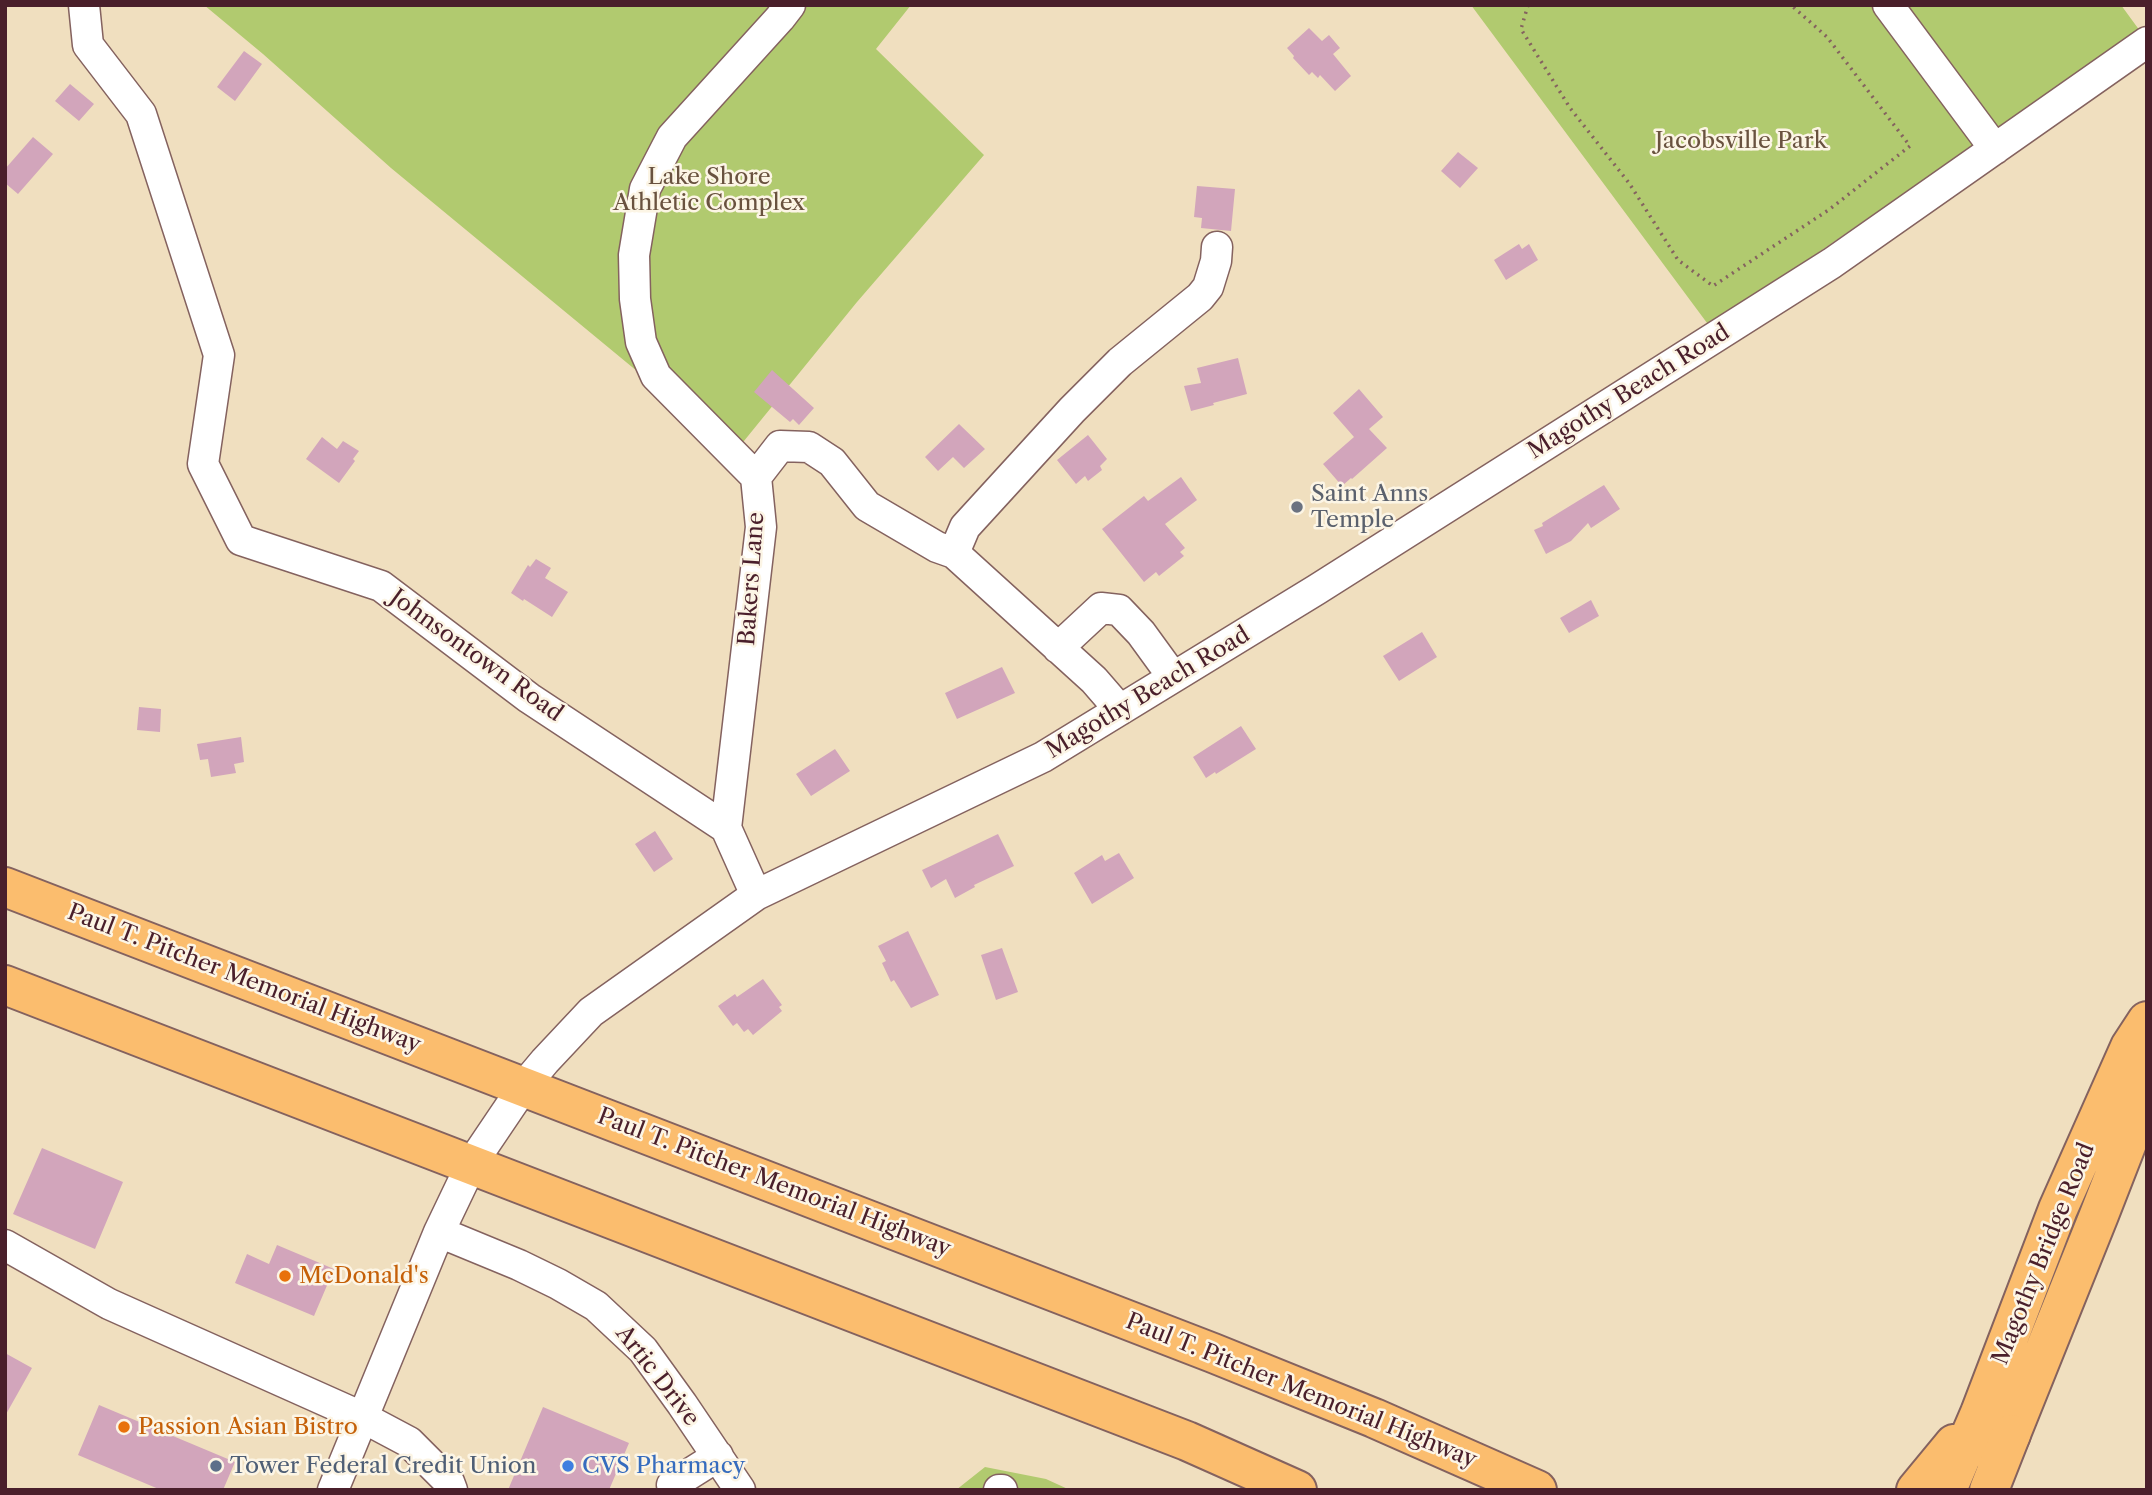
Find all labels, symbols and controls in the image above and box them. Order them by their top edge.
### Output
park label: Jacobsville Park [1655,127,1827,155]
park label: Lake Shore Athletic Complex [613,163,805,217]
street label: Magothy Beach Road [1523,319,1735,465]
place label: Saint Anns Temple [1311,480,1428,534]
marker: Saint Anns Temple [1289,499,1305,515]
street label: Bakers Lane [734,511,770,647]
street label: Johnsontown Road [384,584,568,728]
street label: Magothy Beach Road [1041,621,1255,765]
street label: Paul T. Pitcher Memorial Highway [64,899,424,1059]
street label: Paul T. Pitcher Memorial Highway [594,1103,954,1263]
street label: Magothy Bridge Road [1987,1139,2101,1369]
place label: McDonald's [299,1262,429,1290]
marker: McDonald's [277,1268,293,1284]
street label: Paul T. Pitcher Memorial Highway [1122,1308,1480,1474]
street label: Artic Drive [609,1320,705,1432]
place label: Passion Asian Bistro [138,1413,358,1441]
marker: Passion Asian Bistro [116,1419,132,1435]
place label: Tower Federal Credit Union [230,1452,536,1480]
place label: CVS Pharmacy [582,1452,745,1480]
marker: Tower Federal Credit Union [208,1458,224,1474]
marker: CVS Pharmacy [560,1458,576,1474]

